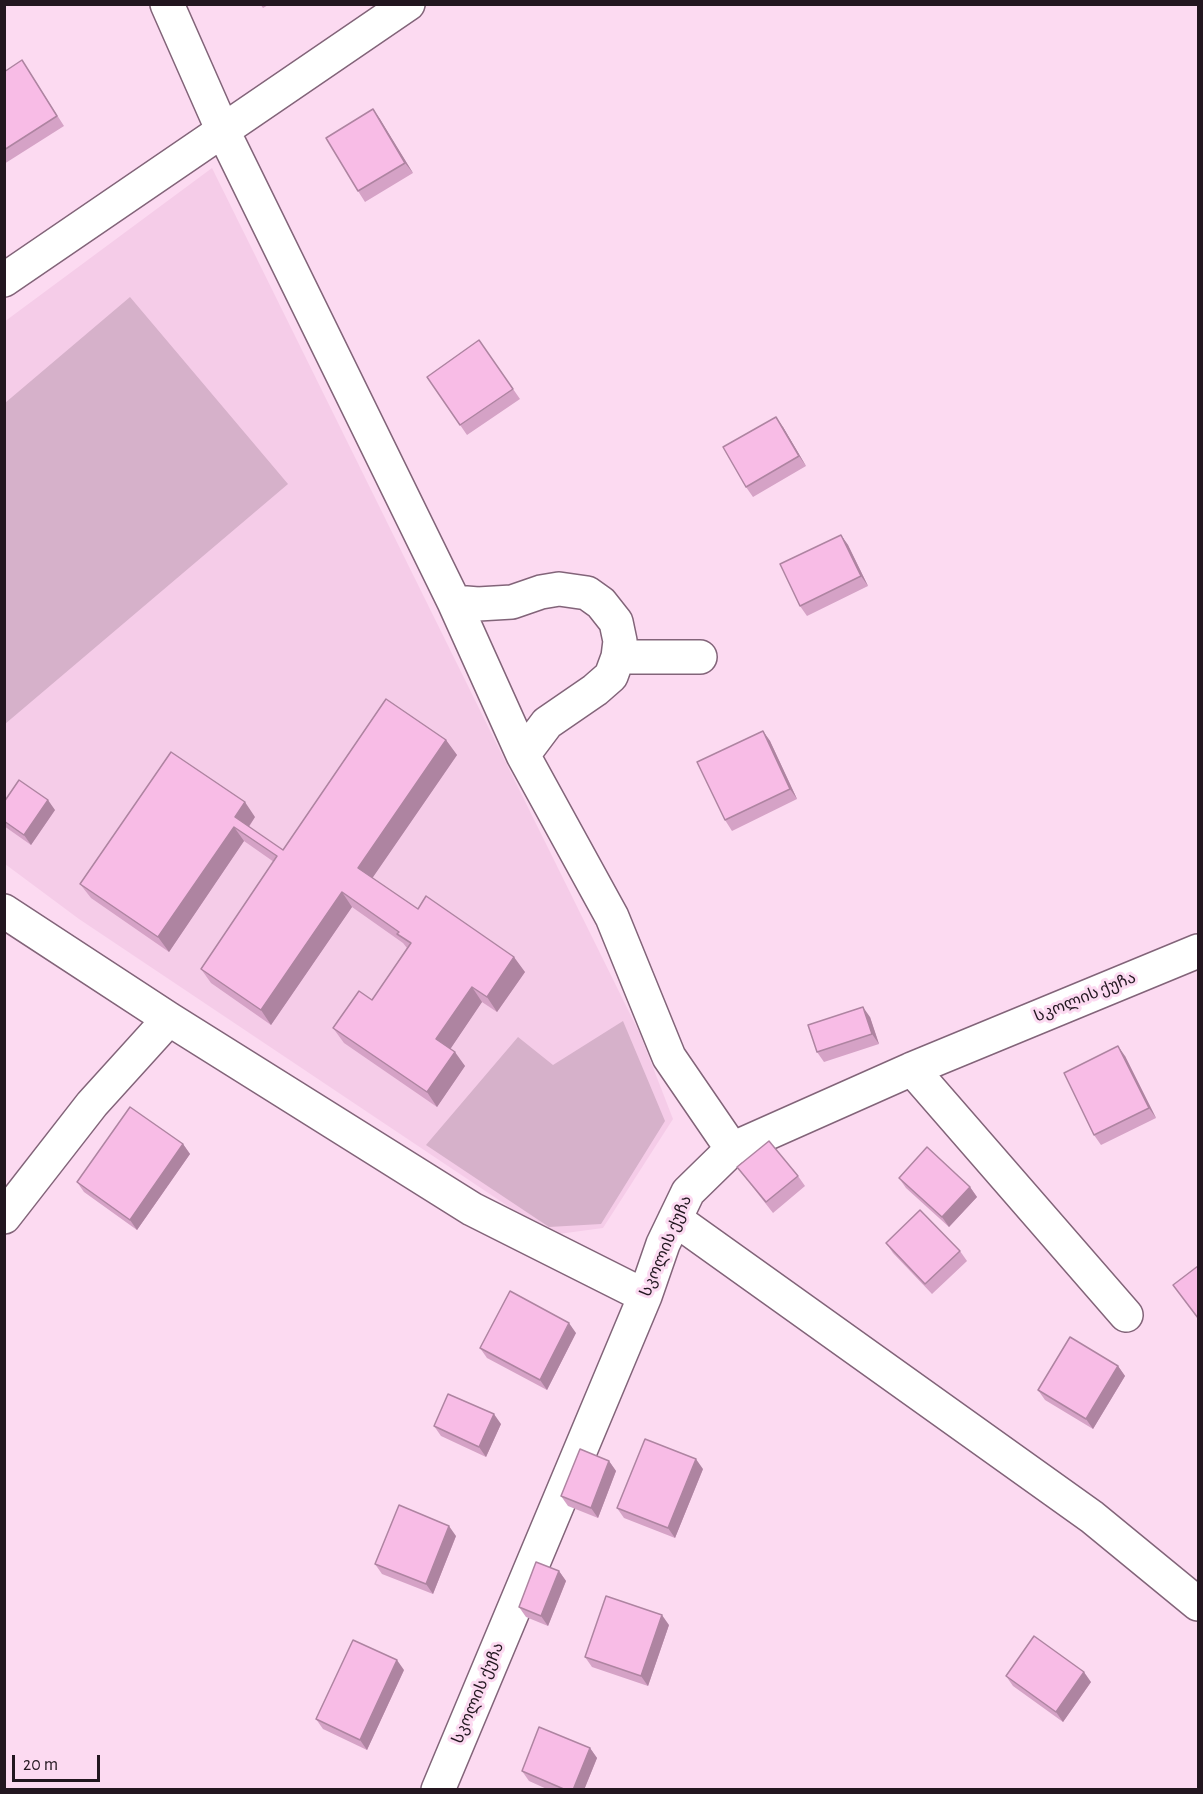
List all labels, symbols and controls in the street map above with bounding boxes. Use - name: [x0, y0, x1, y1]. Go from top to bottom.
- street label: სკოლის ქუჩა: [1031, 968, 1139, 1026]
- street label: სკოლის ქუჩა: [636, 1193, 696, 1299]
- street label: სკოლის ქუჩა: [448, 1640, 508, 1746]
- scale bar: [15, 1743, 104, 1781]
- text: 20 m: [23, 1756, 58, 1774]

